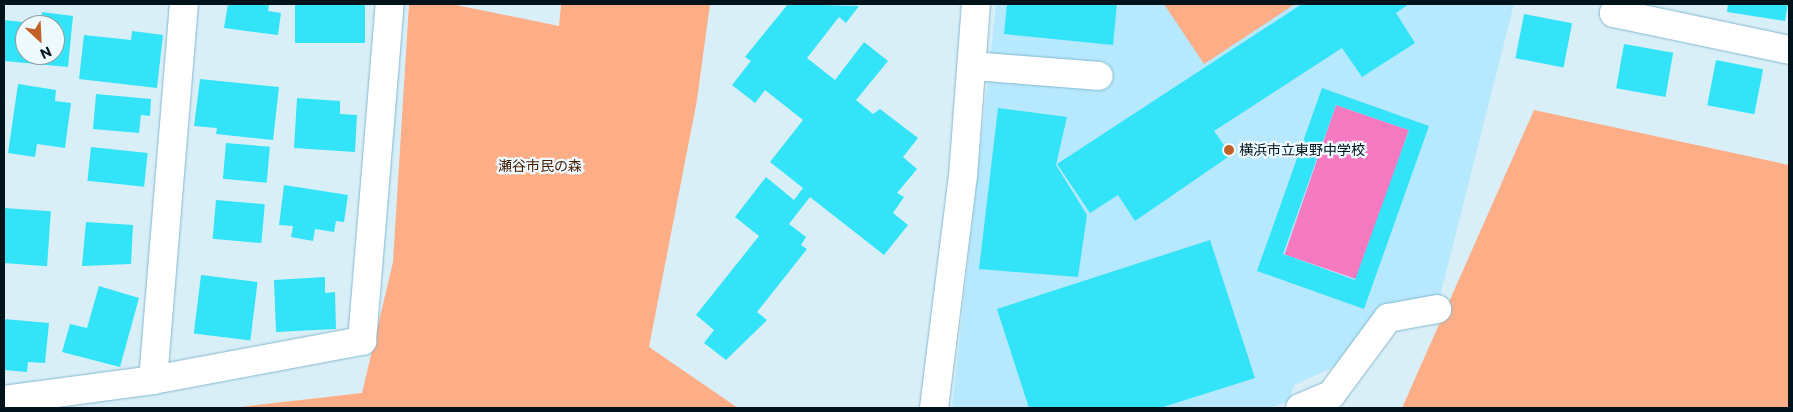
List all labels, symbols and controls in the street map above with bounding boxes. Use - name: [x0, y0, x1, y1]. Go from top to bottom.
- north arrow: [15, 15, 65, 65]
- text: N: [38, 43, 54, 63]
- place label: 横浜市立東野中学校: [1239, 142, 1365, 158]
- marker: 横浜市立東野中学校: [1223, 144, 1235, 156]
- park label: 瀬谷市民の森: [498, 158, 582, 174]

